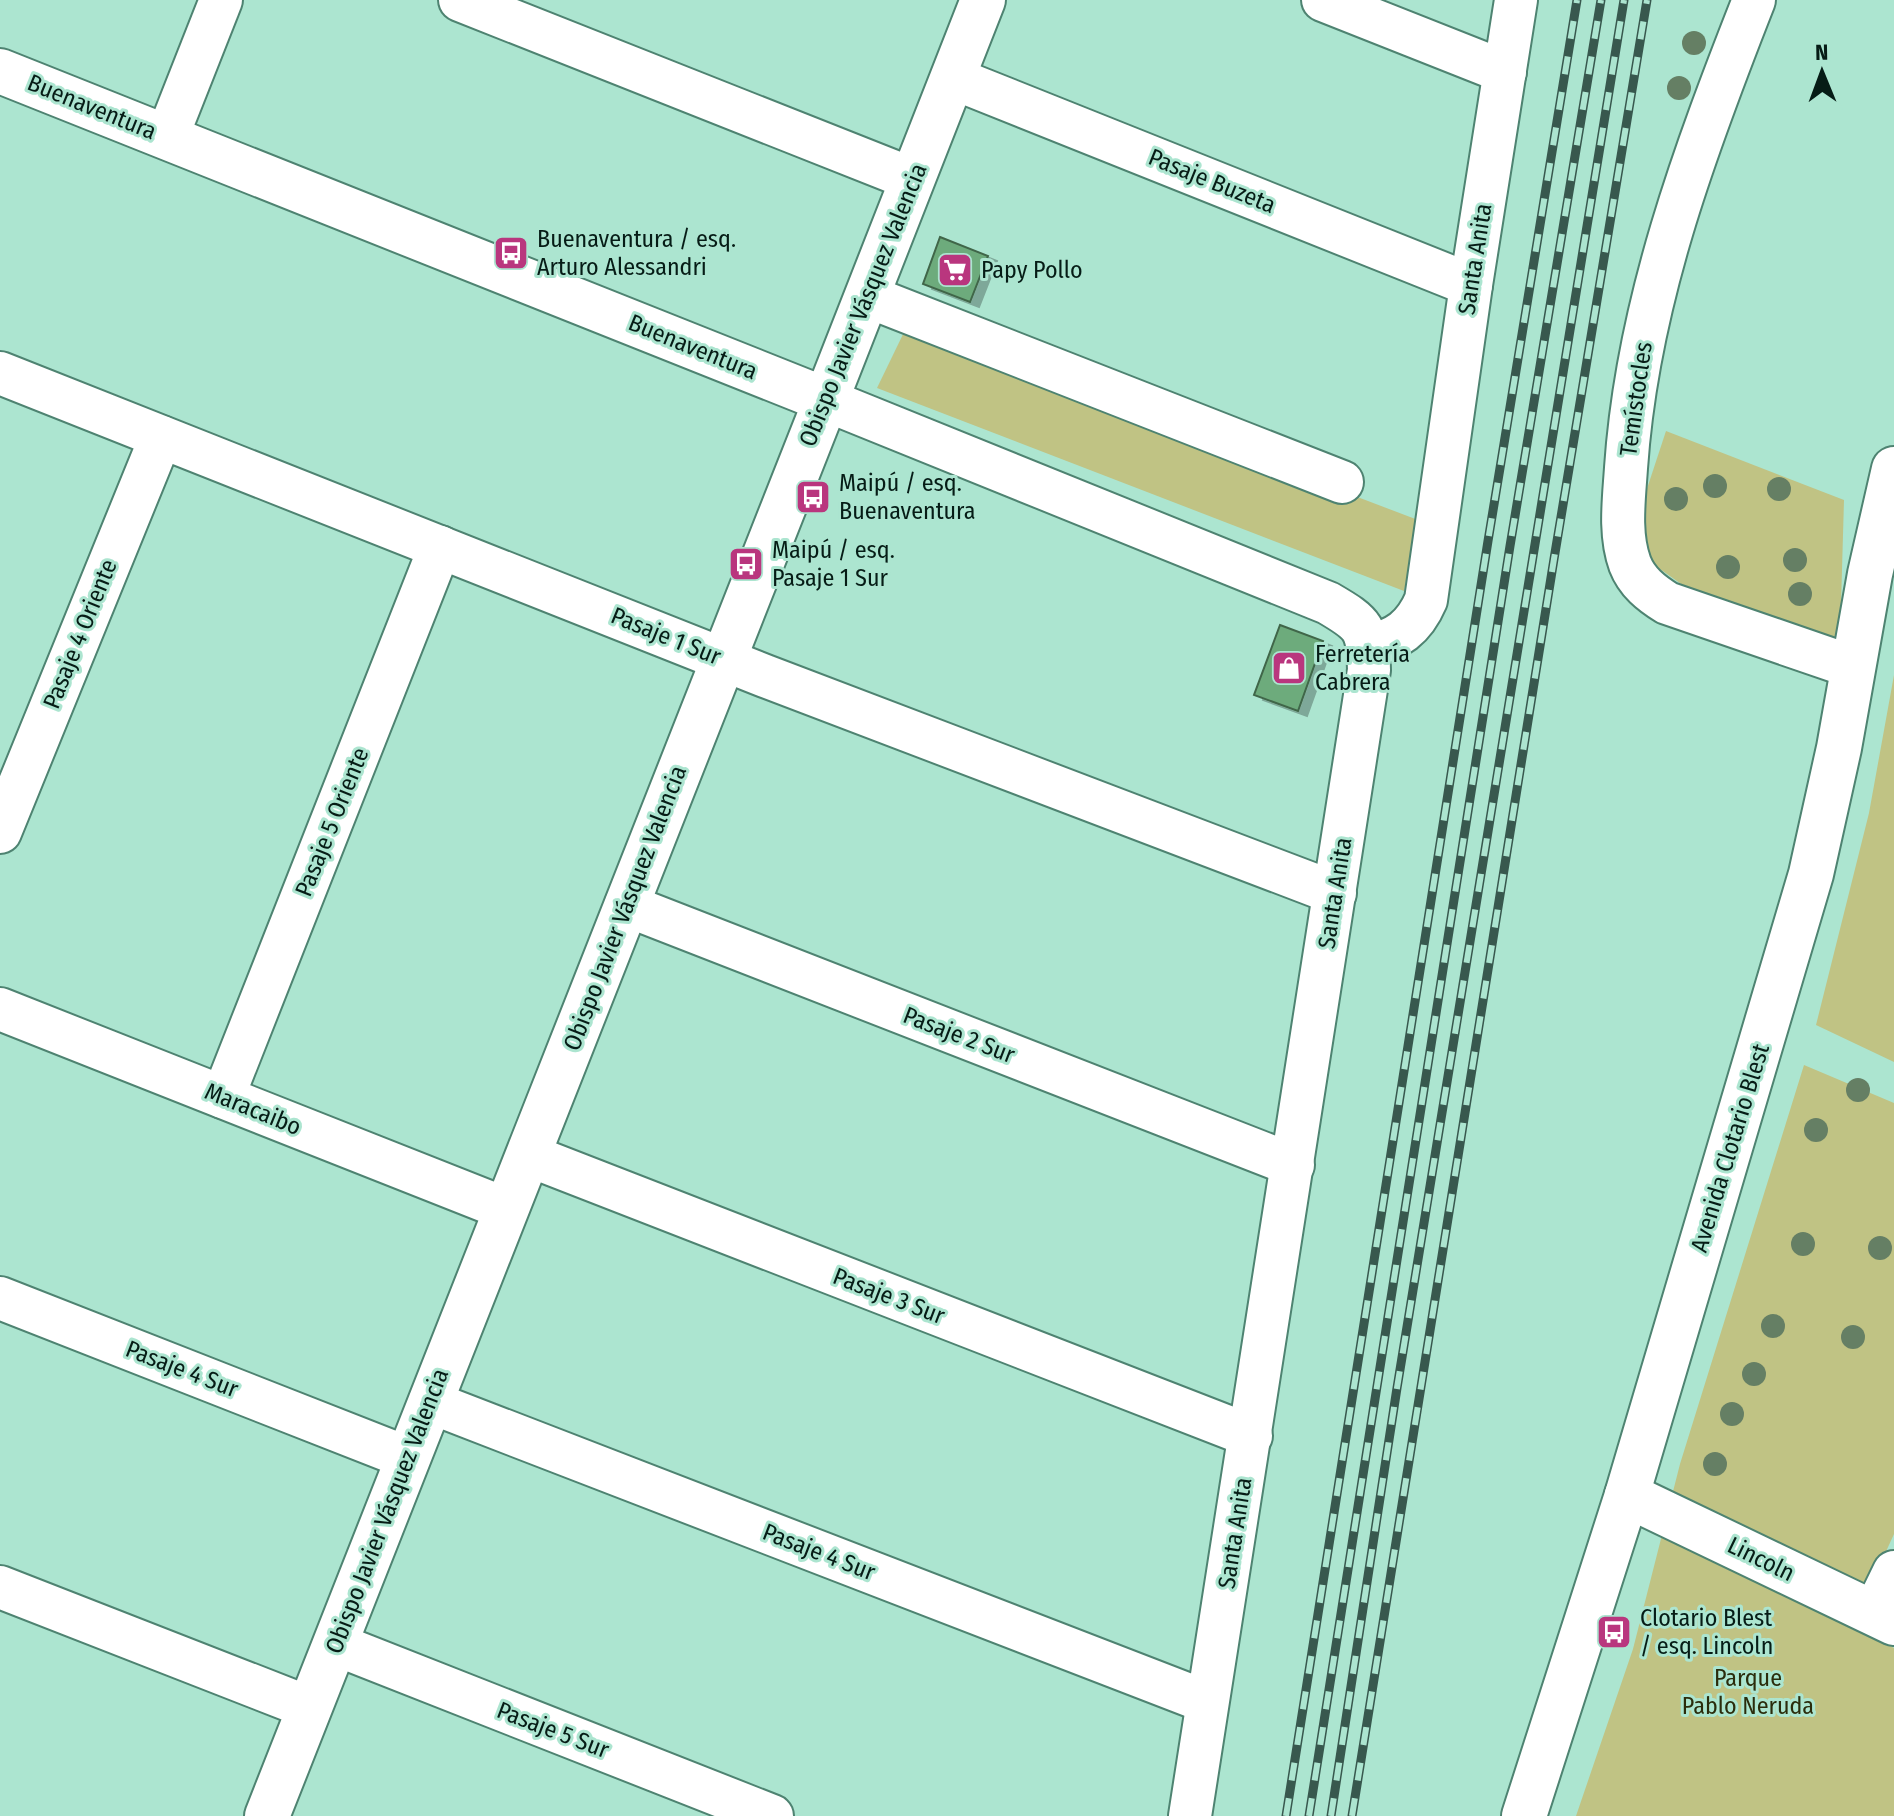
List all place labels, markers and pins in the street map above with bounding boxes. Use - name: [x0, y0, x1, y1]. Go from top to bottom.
- place label: Buenaventura / esq. Arturo Alessandri: [537, 225, 736, 281]
- bus stop icon: Buenaventura / esq. Arturo Alessandri: [492, 234, 530, 272]
- supermarket icon: Papy Pollo: [936, 251, 974, 289]
- place label: Papy Pollo: [981, 256, 1083, 284]
- place label: Maipú / esq. Buenaventura: [839, 469, 975, 525]
- bus stop icon: Maipú / esq. Buenaventura: [794, 478, 832, 516]
- place label: Maipú / esq. Pasaje 1 Sur: [772, 536, 895, 592]
- bus stop icon: Maipú / esq. Pasaje 1 Sur: [727, 545, 765, 583]
- place label: Ferretería Cabrera: [1315, 640, 1410, 696]
- shop icon: Ferretería Cabrera: [1270, 649, 1308, 687]
- place label: Clotario Blest / esq. Lincoln: [1640, 1604, 1773, 1660]
- bus stop icon: Clotario Blest / esq. Lincoln: [1595, 1613, 1633, 1651]

